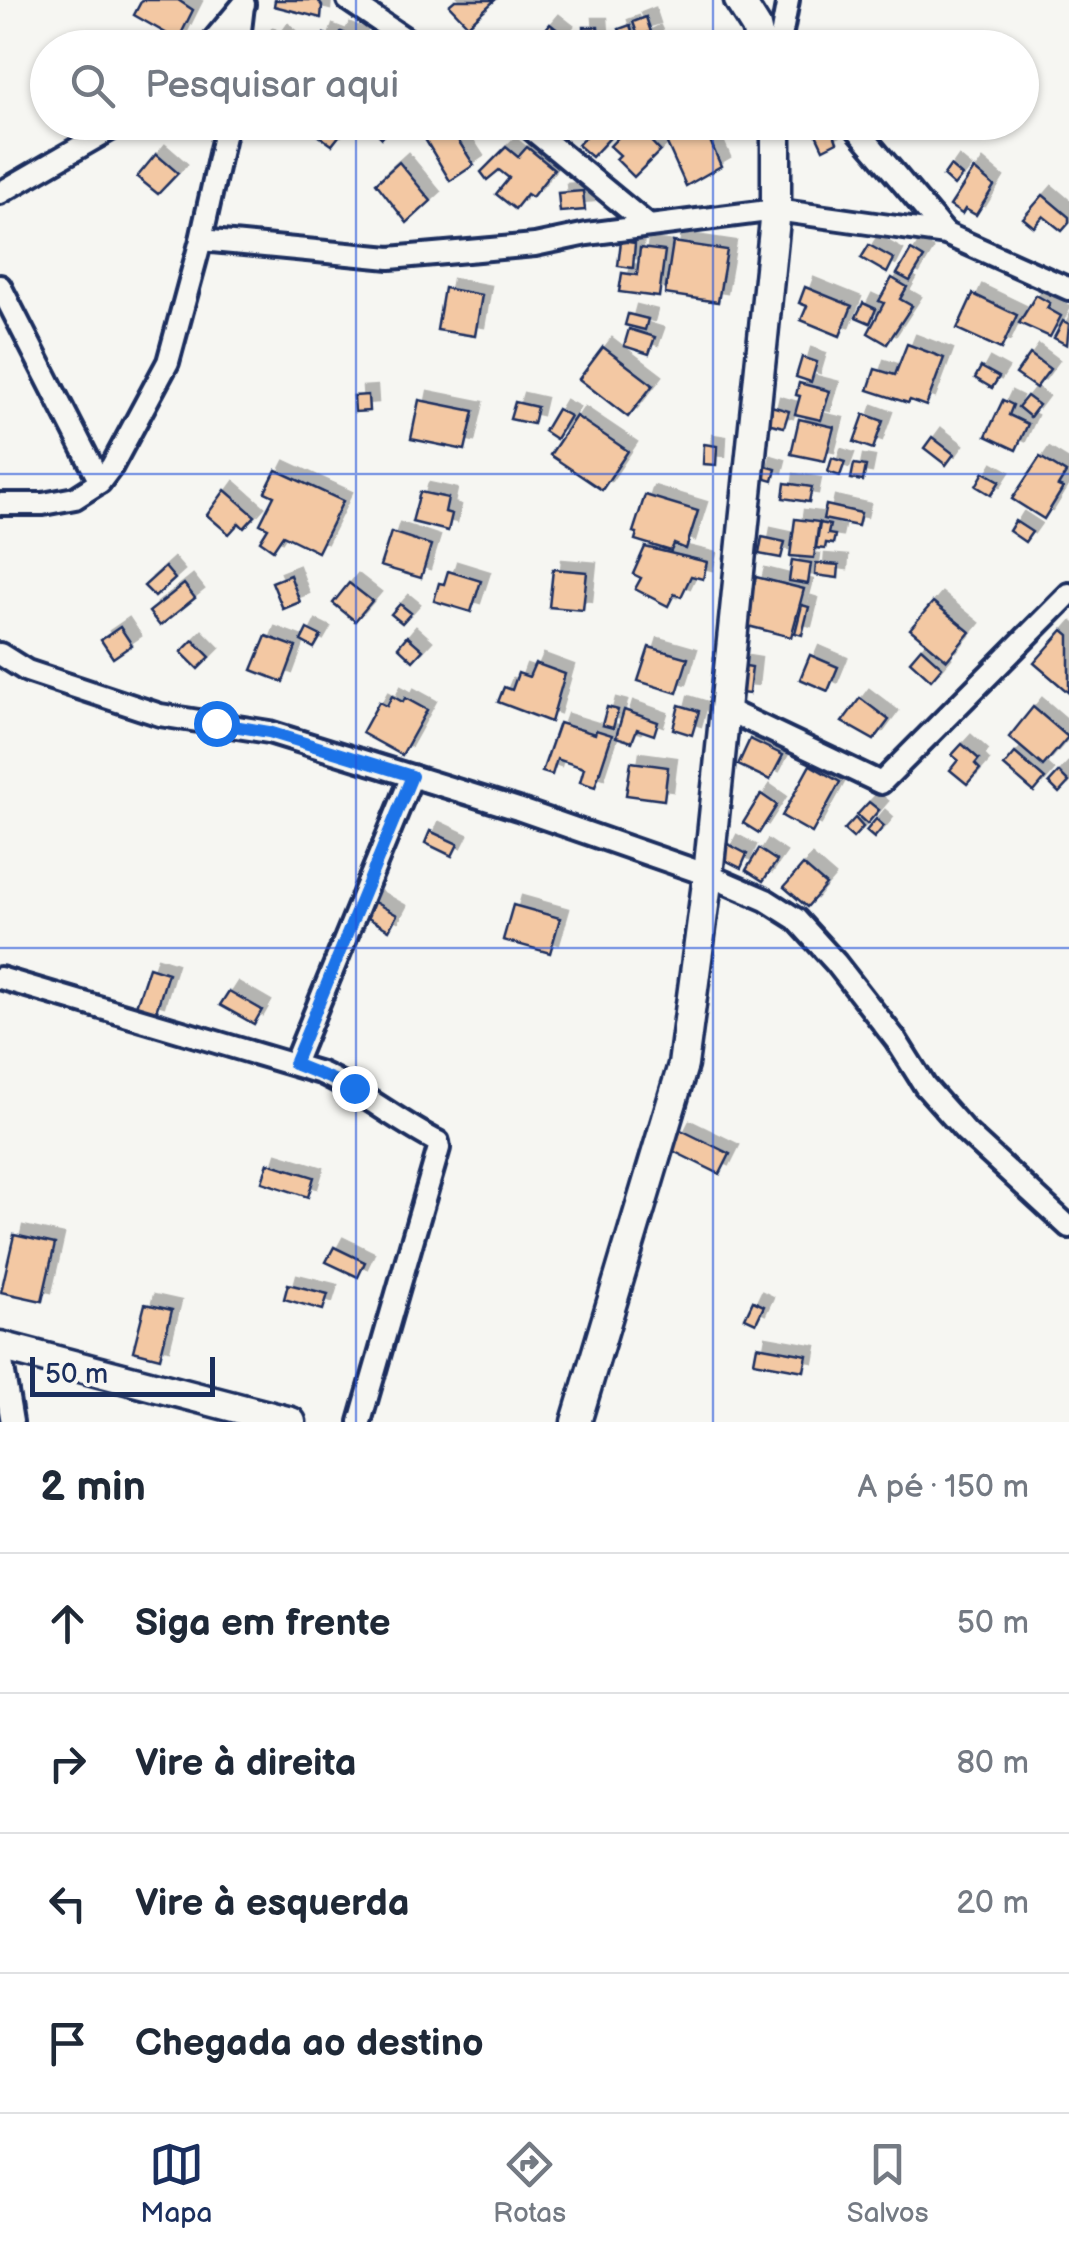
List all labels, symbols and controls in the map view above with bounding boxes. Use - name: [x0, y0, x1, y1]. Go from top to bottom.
- search box: [30, 30, 1039, 140]
- icon: search: [65, 58, 120, 113]
- text: Pesquisar aqui: [145, 63, 399, 108]
- route start: [194, 701, 240, 747]
- route end: [332, 1066, 378, 1112]
- scale bar: [30, 1352, 215, 1396]
- text: 50 m: [45, 1358, 108, 1391]
- text: 2 min: [40, 1462, 146, 1513]
- text: A pé · 150 m: [857, 1468, 1029, 1507]
- icon: ahead: [40, 1596, 95, 1651]
- text: Siga em frente: [135, 1601, 391, 1646]
- text: 50 m: [957, 1604, 1029, 1643]
- icon: right: [40, 1736, 95, 1791]
- text: Vire à direita: [135, 1741, 357, 1786]
- text: 80 m: [956, 1744, 1029, 1783]
- icon: left: [40, 1876, 95, 1931]
- text: Vire à esquerda: [135, 1881, 410, 1926]
- text: 20 m: [956, 1884, 1029, 1923]
- icon: arrive: [40, 2016, 95, 2071]
- text: Chegada ao destino: [135, 2021, 484, 2066]
- tab: Mapa: [140, 2137, 212, 2230]
- tab: Rotas: [493, 2137, 566, 2230]
- tab: Salvos: [847, 2137, 929, 2230]

